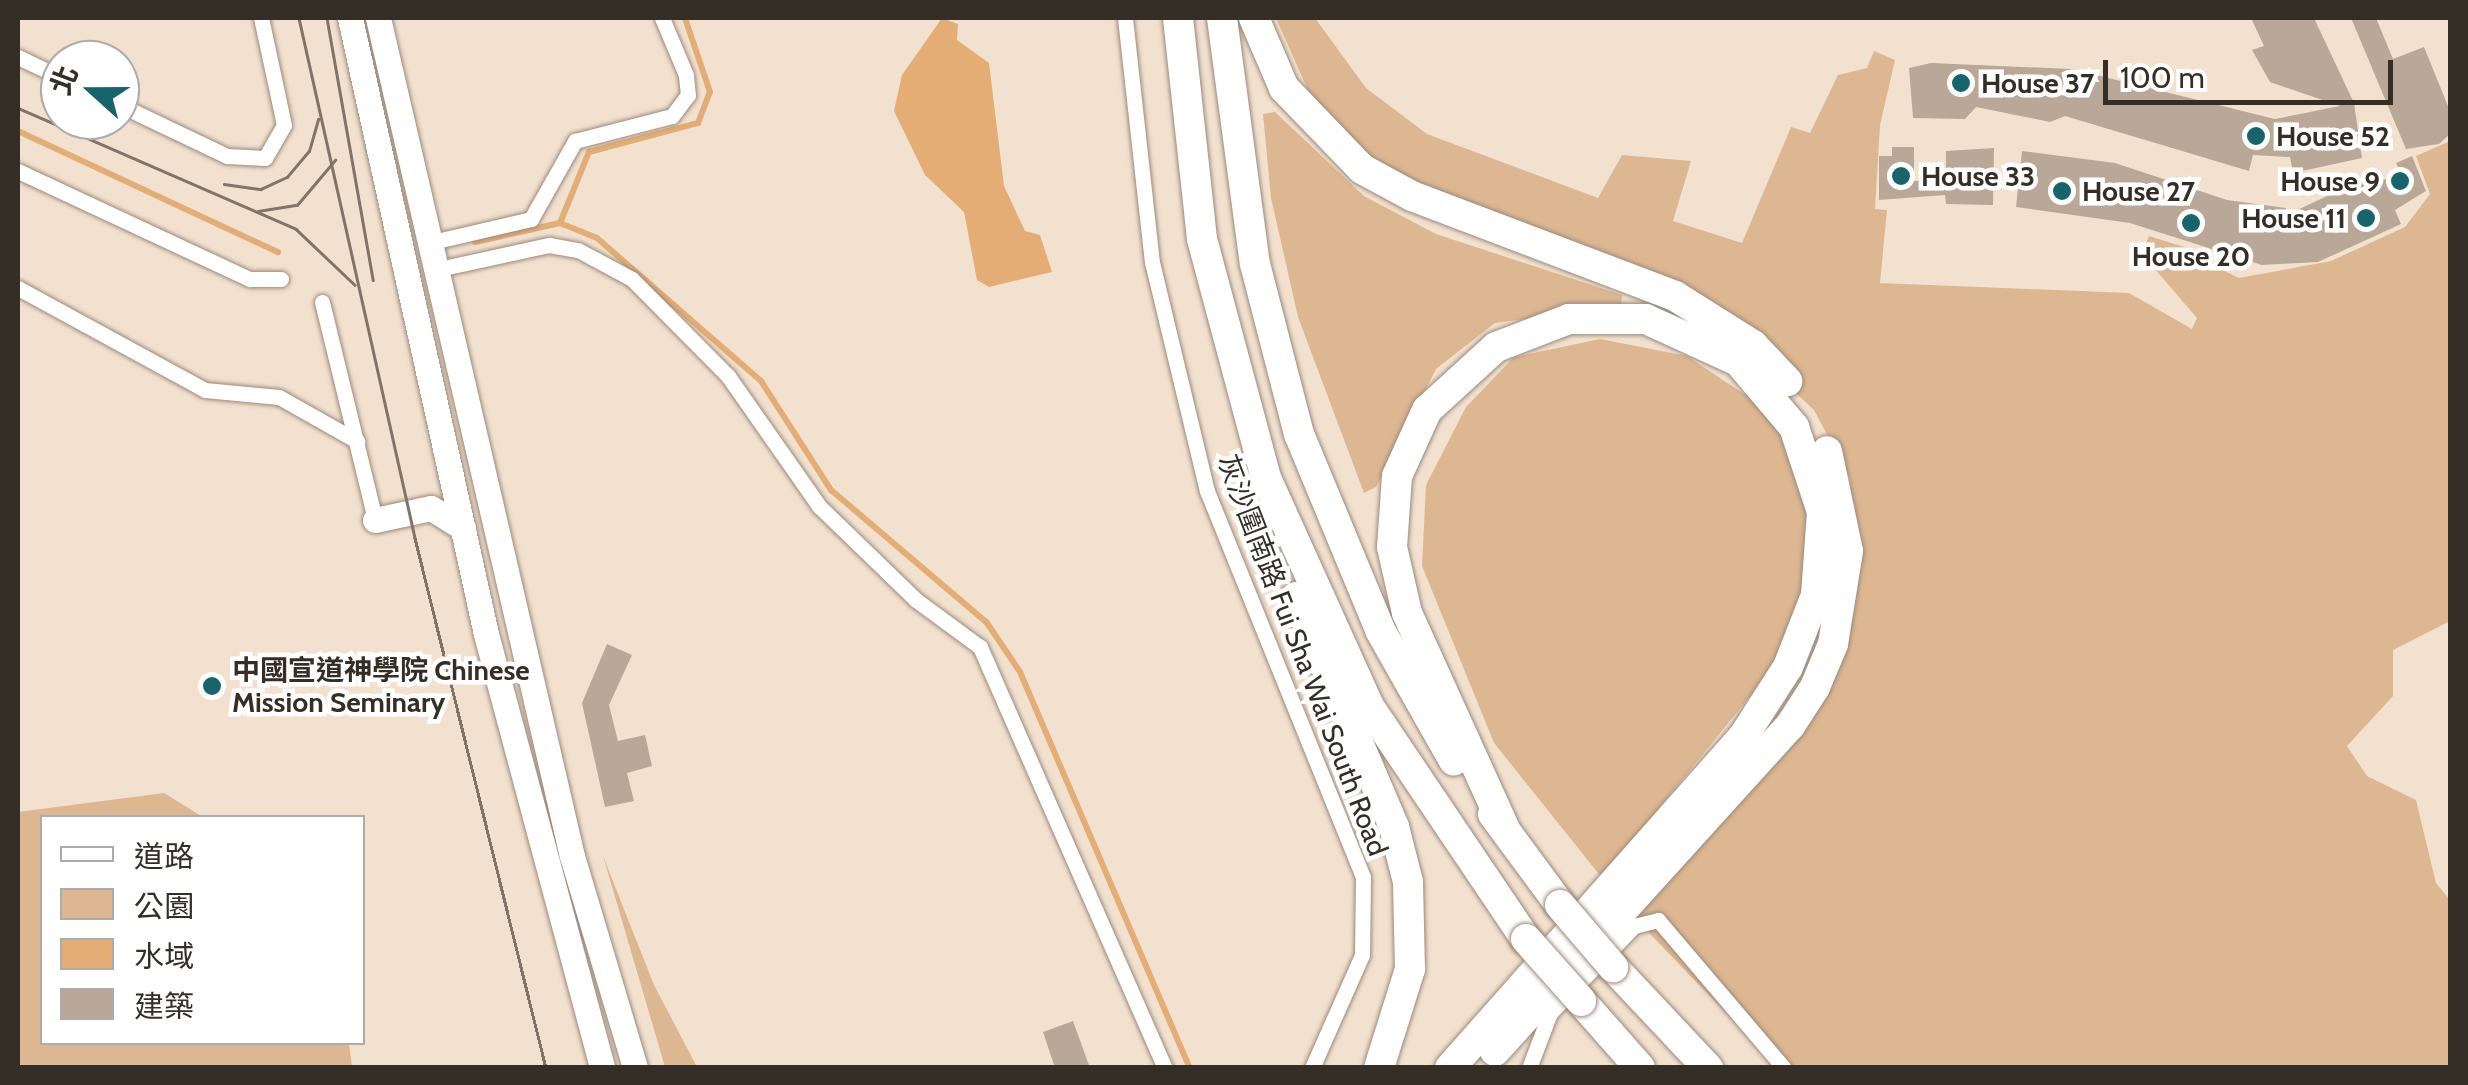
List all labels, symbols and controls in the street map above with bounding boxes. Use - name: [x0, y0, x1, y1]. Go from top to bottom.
- north arrow: [40, 40, 140, 140]
- scale bar: [2108, 40, 2398, 102]
- text: 100 m: [2120, 59, 2205, 96]
- text: 北: [43, 61, 85, 99]
- place label: House 37: [1981, 66, 2094, 100]
- marker: House 37: [1950, 72, 1972, 94]
- place label: House 52: [2276, 119, 2390, 153]
- marker: House 52: [2245, 125, 2267, 147]
- place label: House 33: [1921, 159, 2035, 193]
- place label: House 9: [2280, 164, 2380, 198]
- marker: House 33: [1890, 165, 1912, 187]
- marker: House 9: [2389, 170, 2411, 192]
- place label: House 27: [2082, 174, 2195, 208]
- marker: House 27: [2051, 180, 2073, 202]
- place label: House 11: [2241, 201, 2346, 235]
- marker: House 11: [2355, 207, 2377, 229]
- marker: House 20: [2180, 212, 2202, 234]
- place label: House 20: [2132, 239, 2250, 273]
- street label: 灰沙圍南路 Fui Sha Wai South Road: [1211, 450, 1395, 860]
- place label: 中國宣道神學院 Chinese Mission Seminary: [232, 653, 530, 719]
- marker: 中國宣道神學院 Chinese Mission Seminary: [201, 675, 223, 697]
- legend: [40, 815, 365, 1045]
- text: 道路: [134, 838, 194, 875]
- text: 公園: [134, 888, 194, 925]
- text: 水域: [134, 938, 194, 975]
- text: 建築: [134, 988, 194, 1025]

